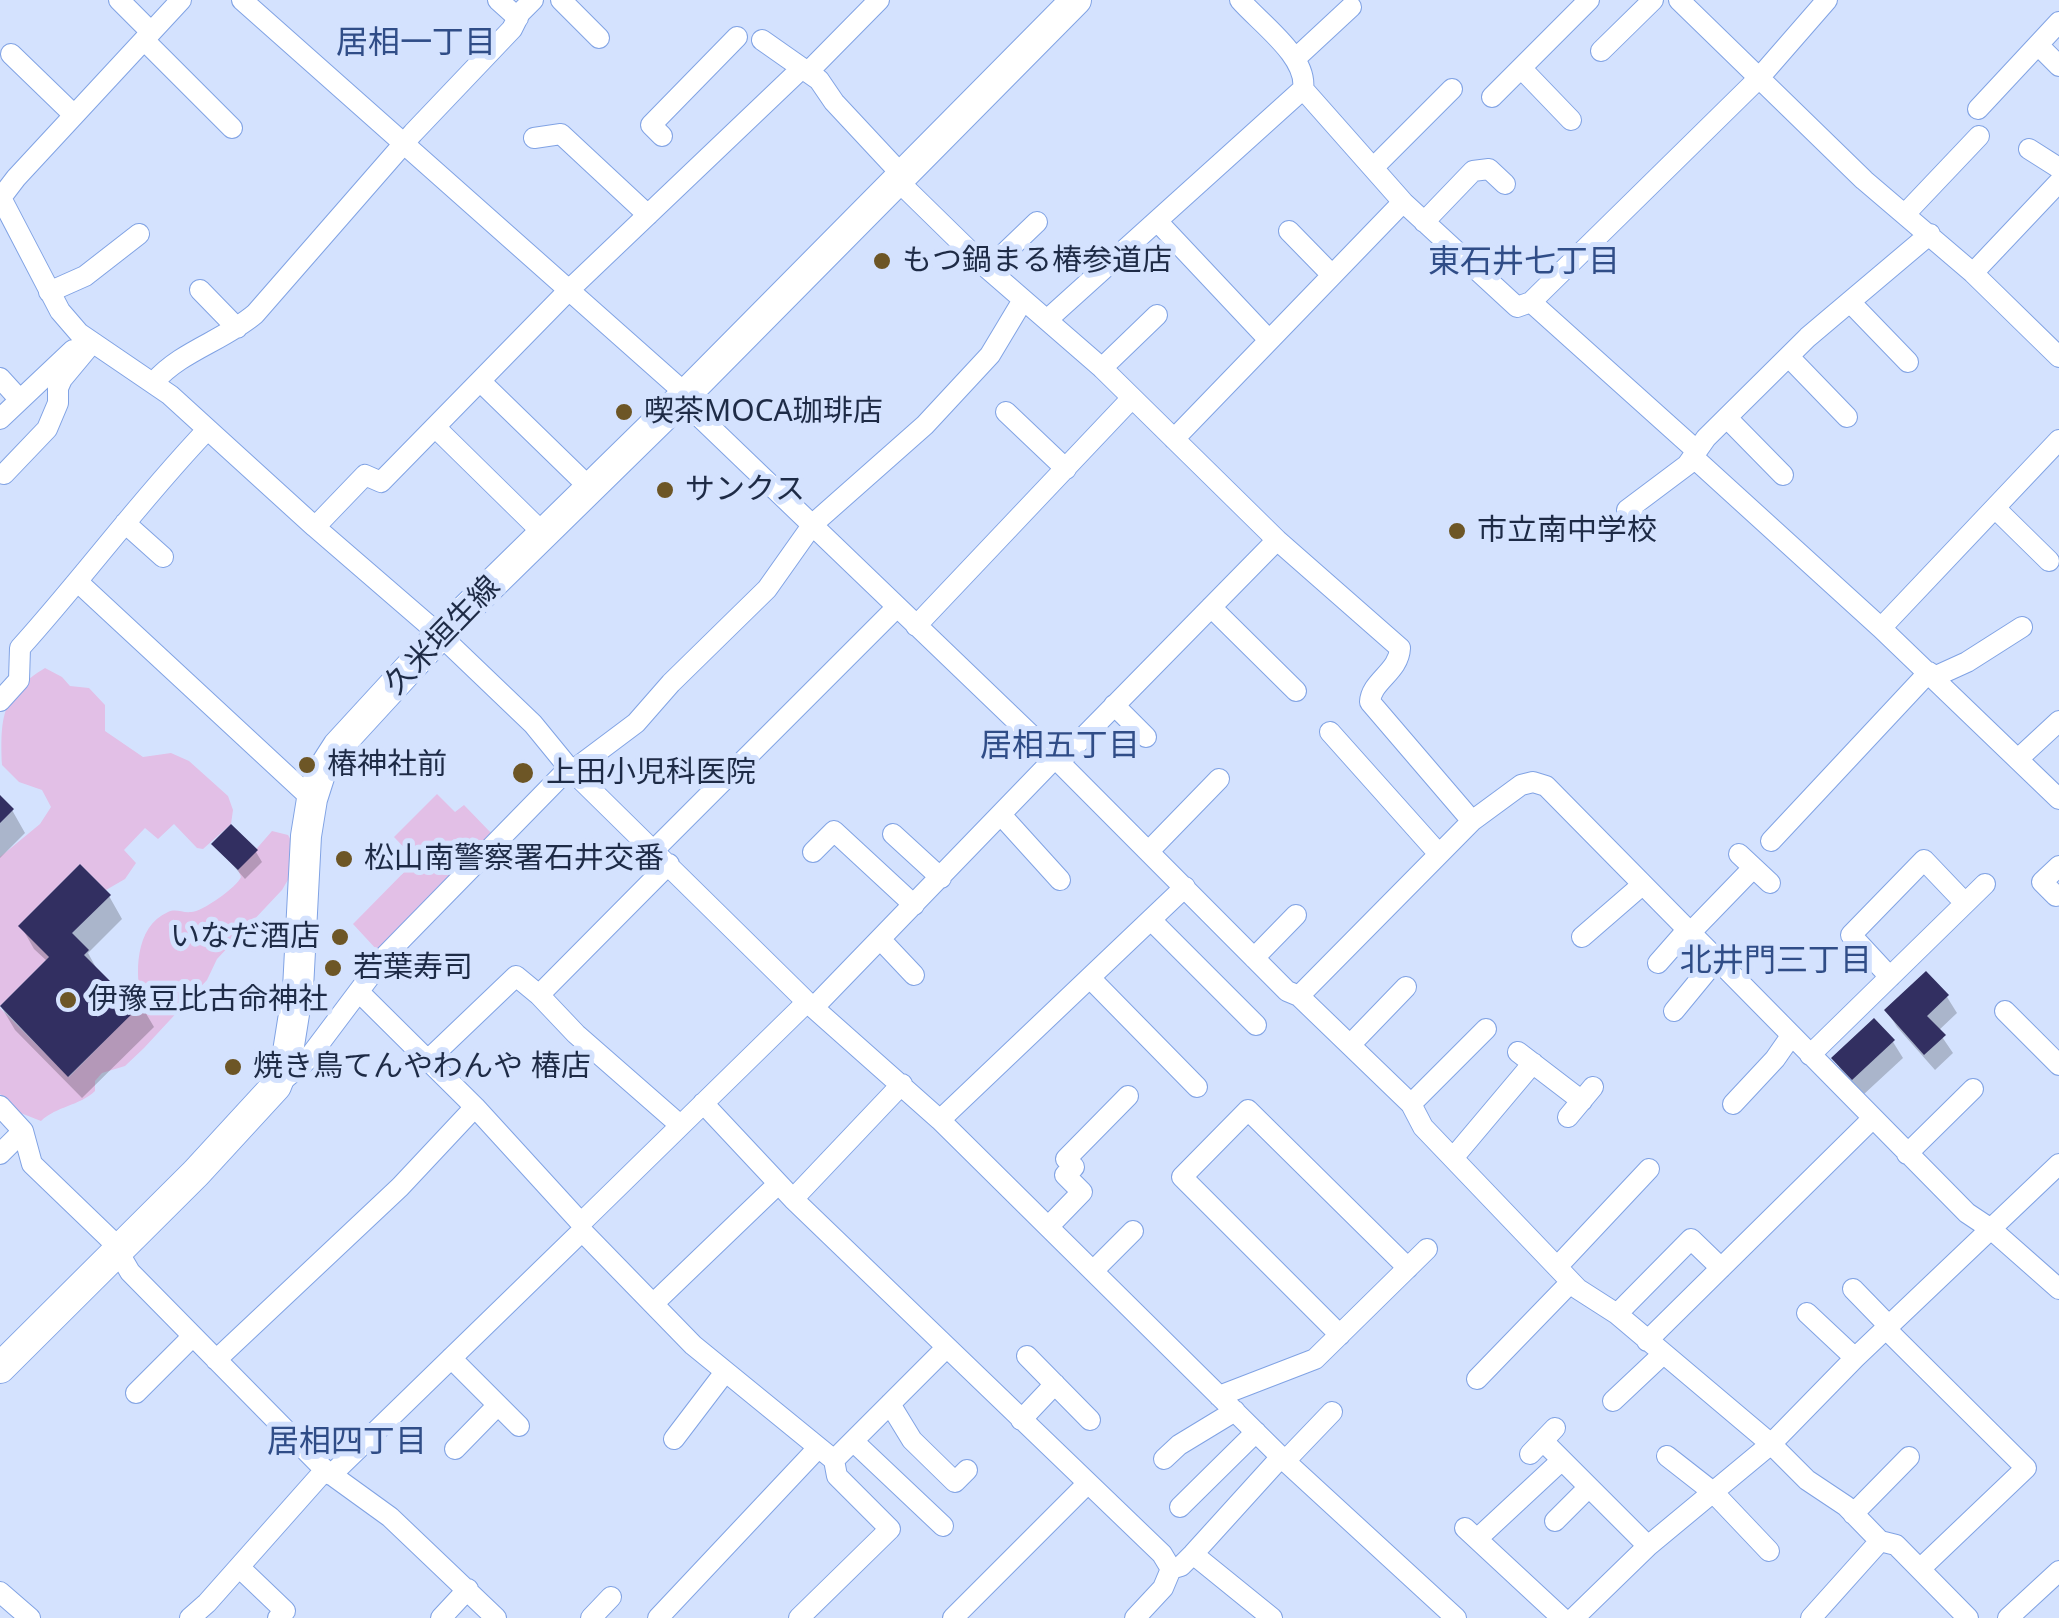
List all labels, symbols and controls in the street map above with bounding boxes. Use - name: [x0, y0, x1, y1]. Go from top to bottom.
- district label: 居相一丁目: [336, 25, 496, 63]
- place label: もつ鍋まる椿参道店: [902, 243, 1172, 279]
- district label: 東石井七丁目: [1428, 244, 1620, 282]
- marker: もつ鍋まる椿参道店: [871, 250, 893, 272]
- place label: 喫茶MOCA珈琲店: [644, 394, 883, 430]
- marker: 喫茶MOCA珈琲店: [613, 401, 635, 423]
- place label: サンクス: [685, 472, 805, 508]
- marker: サンクス: [654, 479, 676, 501]
- place label: 市立南中学校: [1477, 513, 1657, 549]
- marker: 市立南中学校: [1446, 520, 1468, 542]
- street label: 久米垣生線: [378, 570, 508, 702]
- district label: 居相五丁目: [980, 728, 1140, 766]
- place label: 椿神社前: [327, 747, 447, 783]
- marker: 椿神社前: [296, 754, 318, 776]
- place label: 上田小児科医院: [546, 755, 756, 791]
- marker: 上田小児科医院: [510, 760, 536, 786]
- place label: 松山南警察署石井交番: [364, 841, 664, 877]
- marker: 松山南警察署石井交番: [333, 848, 355, 870]
- place label: いなだ酒店: [170, 919, 320, 955]
- marker: いなだ酒店: [329, 926, 351, 948]
- district label: 北井門三丁目: [1680, 943, 1872, 981]
- place label: 若葉寿司: [353, 950, 473, 986]
- marker: 若葉寿司: [322, 957, 344, 979]
- place label: 伊豫豆比古命神社: [88, 982, 328, 1018]
- marker: 伊豫豆比古命神社: [57, 989, 79, 1011]
- place label: 焼き鳥てんやわんや 椿店: [253, 1049, 591, 1085]
- marker: 焼き鳥てんやわんや 椿店: [222, 1056, 244, 1078]
- district label: 居相四丁目: [267, 1424, 427, 1462]

